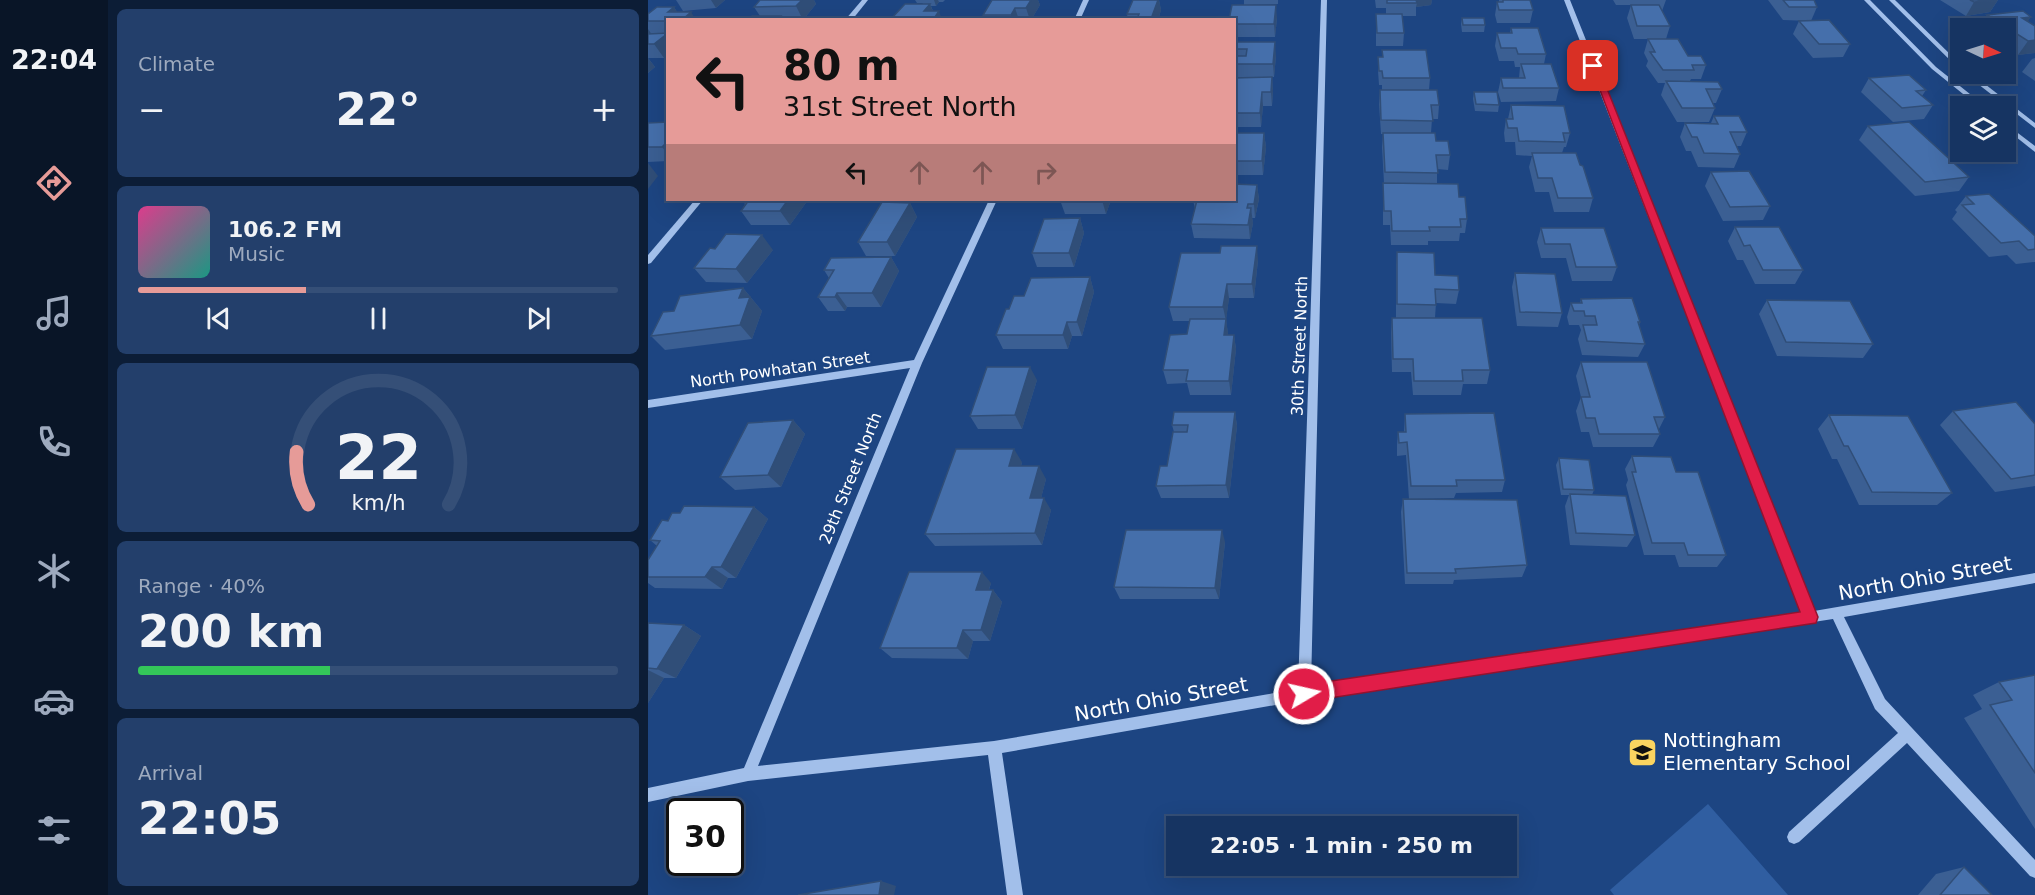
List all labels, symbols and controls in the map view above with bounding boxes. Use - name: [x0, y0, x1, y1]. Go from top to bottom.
- north arrow: [1950, 18, 2016, 84]
- map controls: [1950, 18, 2016, 162]
- pin: [1567, 40, 1618, 91]
- text: 80 m: [783, 41, 900, 90]
- icon: left: [684, 42, 762, 120]
- text: 22:04: [11, 44, 97, 75]
- icon: arrive: [1576, 49, 1609, 82]
- text: Climate: [138, 52, 215, 76]
- text: 22°: [335, 83, 421, 136]
- text: −: [138, 90, 166, 129]
- text: +: [590, 90, 618, 129]
- text: 31st Street North: [783, 91, 1017, 122]
- button: layers: [1950, 96, 2016, 162]
- icon: left: [840, 156, 873, 189]
- icon: ahead: [903, 156, 936, 189]
- icon: ahead: [966, 156, 999, 189]
- icon: right: [1029, 156, 1062, 189]
- icon: directions: [33, 162, 75, 204]
- text: 106.2 FM: [228, 217, 342, 242]
- text: Music: [228, 242, 285, 266]
- street label: 30th Street North: [1288, 276, 1311, 416]
- icon: music: [33, 292, 75, 334]
- icon: previous: [202, 302, 235, 335]
- icon: pause: [362, 302, 395, 335]
- icon: next: [522, 302, 555, 335]
- street label: North Powhatan Street: [689, 347, 871, 392]
- street label: 29th Street North: [815, 410, 886, 547]
- icon: phone: [33, 421, 75, 463]
- text: 22: [335, 421, 421, 494]
- text: km/h: [351, 490, 405, 515]
- icon: climate: [33, 550, 75, 592]
- street label: North Ohio Street: [1836, 551, 2014, 605]
- text: Range · 40%: [138, 574, 265, 598]
- text: 200 km: [138, 605, 324, 658]
- position arrow: [1272, 662, 1336, 726]
- street label: North Ohio Street: [1072, 672, 1250, 726]
- icon: car: [33, 680, 75, 722]
- place label: Nottingham Elementary School: [1663, 728, 1851, 775]
- school or university icon: Nottingham Elementary School: [1626, 736, 1658, 768]
- text: Arrival: [138, 761, 203, 785]
- text: 22:05: [138, 792, 281, 845]
- speed limit sign: 30: [666, 798, 744, 876]
- icon: filters: [33, 809, 75, 851]
- text: 22:05 · 1 min · 250 m: [1210, 833, 1473, 858]

